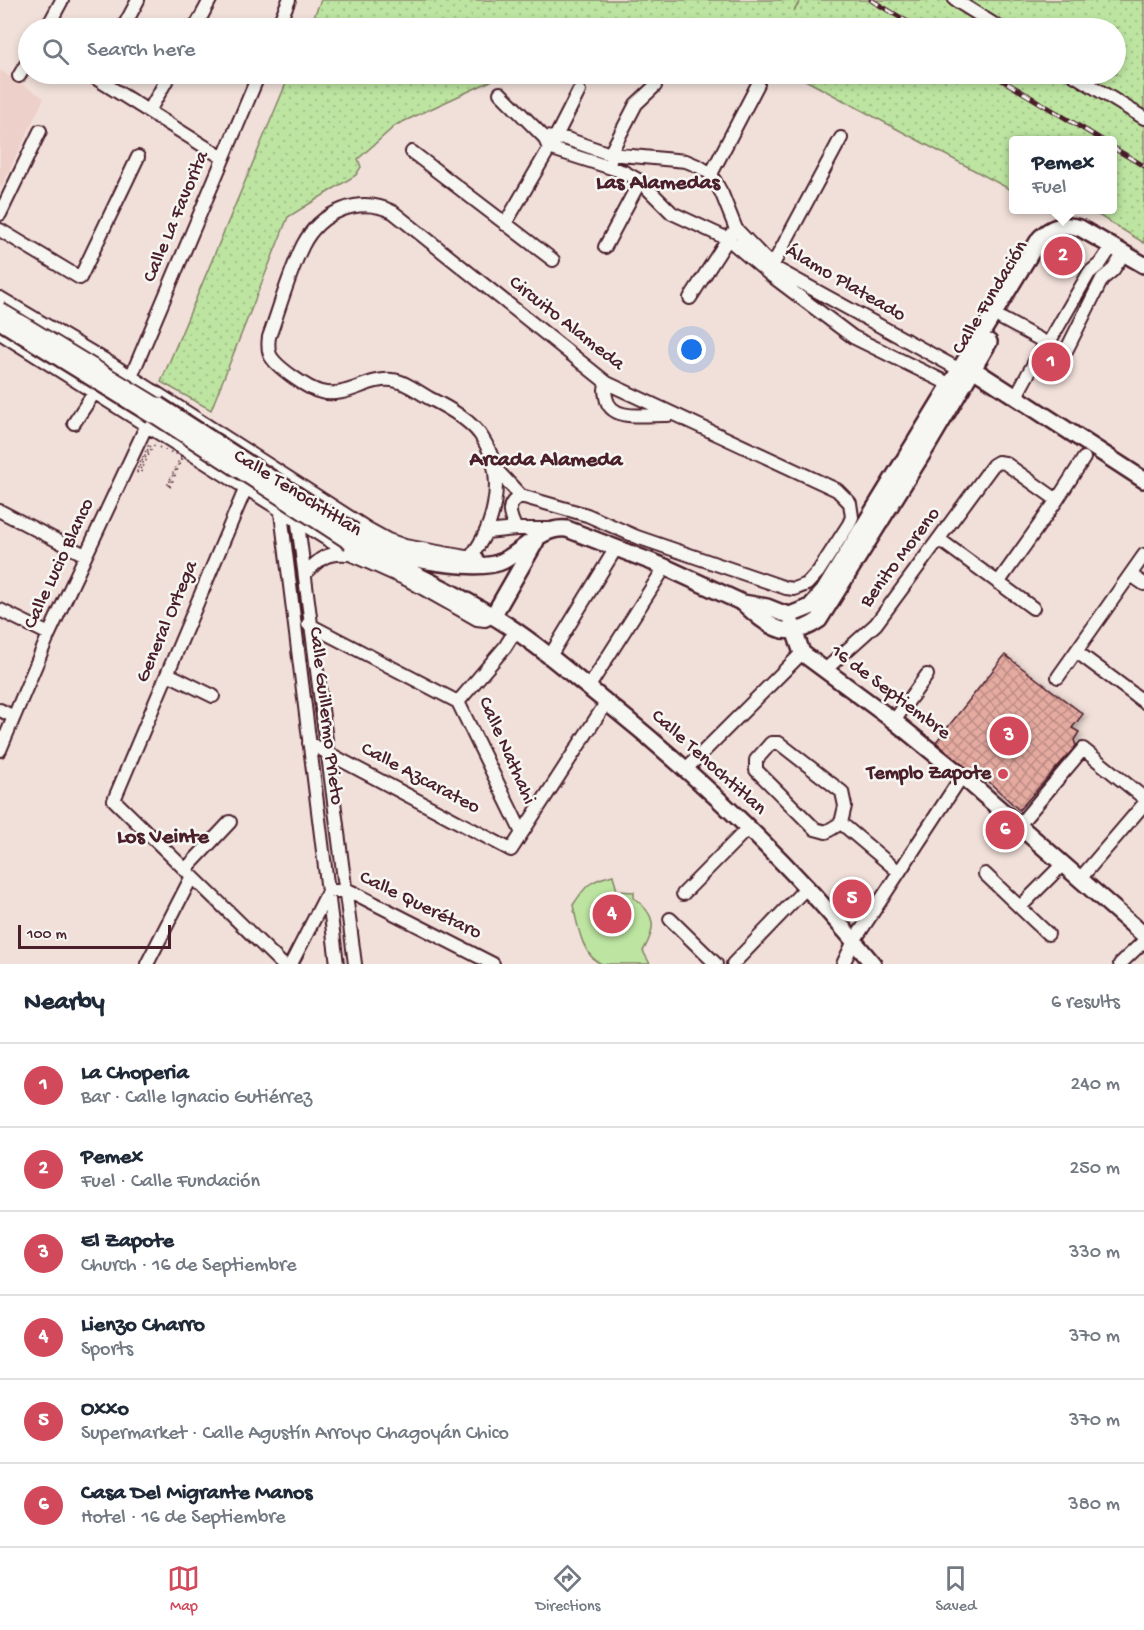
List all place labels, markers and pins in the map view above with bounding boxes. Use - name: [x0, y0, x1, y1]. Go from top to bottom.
- pin: 2: [1044, 234, 1082, 278]
- pin: 1: [1032, 340, 1070, 385]
- pin: 3: [990, 714, 1028, 758]
- place label: Templo Zapote: [865, 763, 992, 786]
- marker: Templo Zapote: [996, 767, 1010, 781]
- pin: 6: [986, 808, 1024, 852]
- pin: 5: [832, 876, 872, 922]
- pin: 4: [592, 892, 632, 936]

